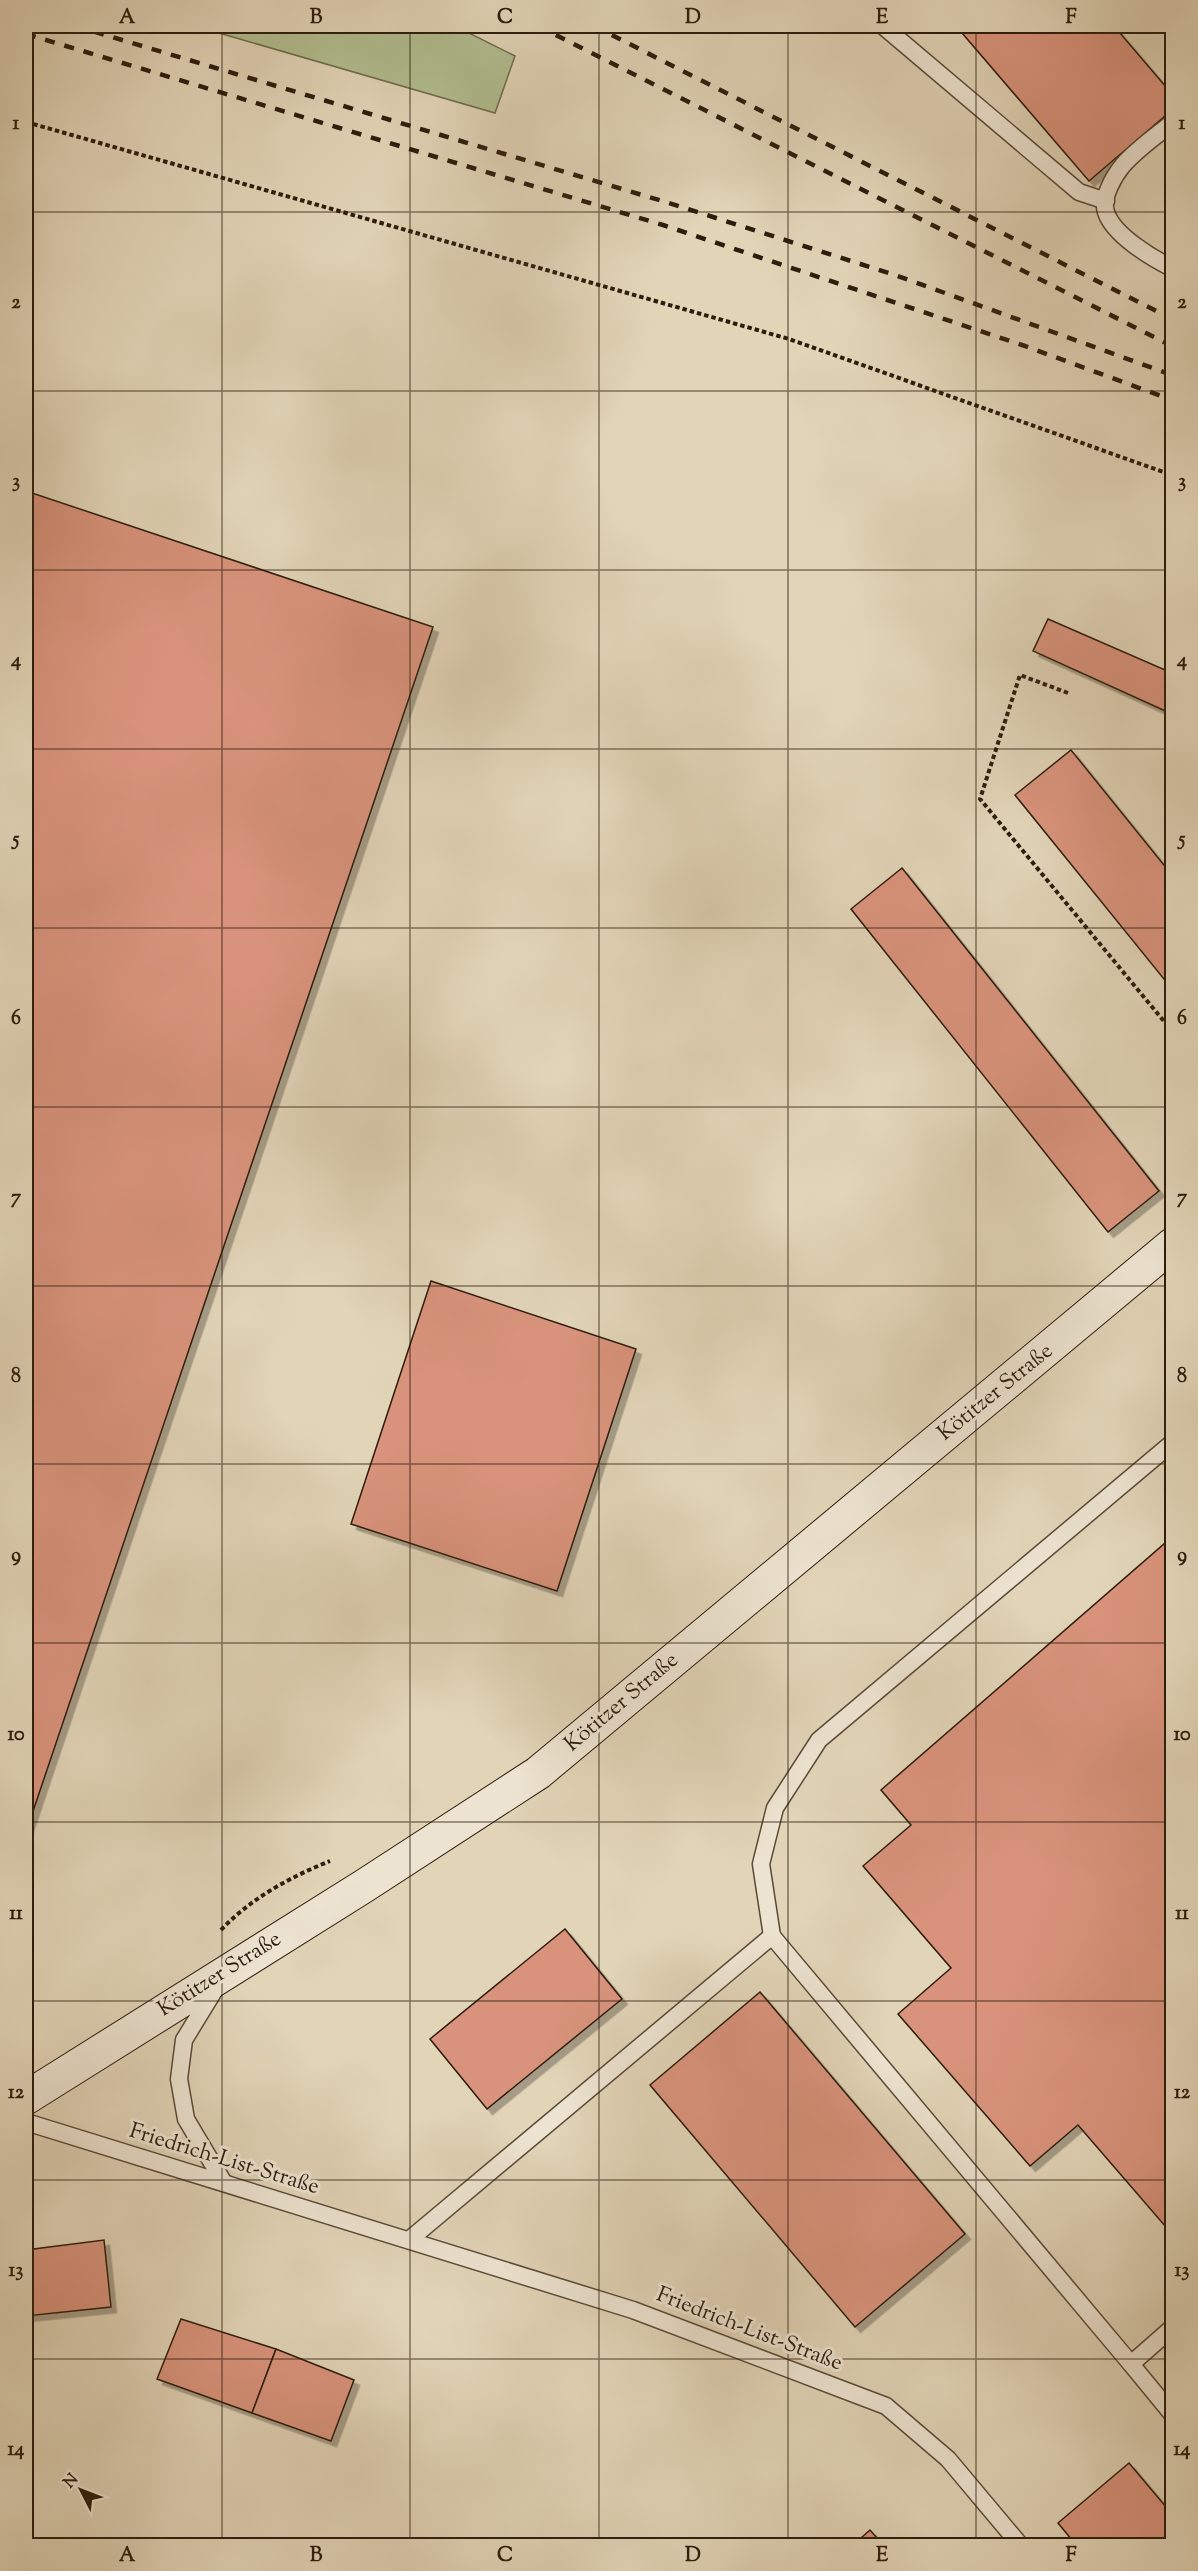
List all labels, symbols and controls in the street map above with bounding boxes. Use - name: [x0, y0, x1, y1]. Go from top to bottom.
- text: A: [119, 4, 136, 33]
- text: B: [310, 4, 323, 33]
- text: C: [497, 4, 513, 33]
- text: D: [685, 4, 701, 33]
- text: E: [876, 4, 889, 33]
- text: F: [1065, 4, 1077, 33]
- text: 1: [13, 110, 20, 139]
- text: 1: [1179, 110, 1186, 139]
- text: 2: [11, 289, 21, 318]
- text: 2: [1177, 289, 1187, 318]
- text: 3: [12, 468, 20, 497]
- text: 3: [1178, 468, 1186, 497]
- text: 4: [10, 647, 21, 676]
- text: 4: [1176, 647, 1187, 676]
- text: 5: [11, 826, 20, 855]
- text: 5: [1177, 826, 1186, 855]
- text: 6: [11, 1005, 21, 1034]
- text: 6: [1177, 1005, 1187, 1034]
- text: 7: [11, 1184, 22, 1213]
- text: 7: [1177, 1184, 1188, 1213]
- street label: Kötitzer Straße: [931, 1336, 1061, 1450]
- text: 8: [11, 1363, 21, 1392]
- text: 8: [1177, 1363, 1187, 1392]
- text: 9: [11, 1542, 21, 1571]
- text: 9: [1177, 1542, 1187, 1571]
- street label: Kötitzer Straße: [558, 1646, 686, 1760]
- text: 10: [7, 1721, 25, 1750]
- text: 10: [1173, 1721, 1191, 1750]
- text: 11: [9, 1900, 23, 1929]
- text: 11: [1175, 1900, 1189, 1929]
- street label: Kötitzer Straße: [152, 1924, 288, 2026]
- text: 12: [8, 2079, 25, 2108]
- text: 12: [1174, 2079, 1191, 2108]
- street label: Friedrich-List-Straße: [125, 2116, 323, 2204]
- text: 13: [9, 2257, 23, 2286]
- text: 13: [1175, 2257, 1189, 2286]
- street label: Friedrich-List-Straße: [651, 2280, 847, 2380]
- text: 14: [8, 2436, 24, 2465]
- text: 14: [1174, 2436, 1190, 2465]
- north arrow: [51, 2460, 111, 2520]
- text: N: [59, 2469, 85, 2494]
- text: A: [119, 2542, 136, 2571]
- text: B: [310, 2542, 323, 2571]
- text: C: [497, 2542, 513, 2571]
- text: D: [685, 2542, 701, 2571]
- text: E: [876, 2542, 889, 2571]
- text: F: [1065, 2542, 1077, 2571]

